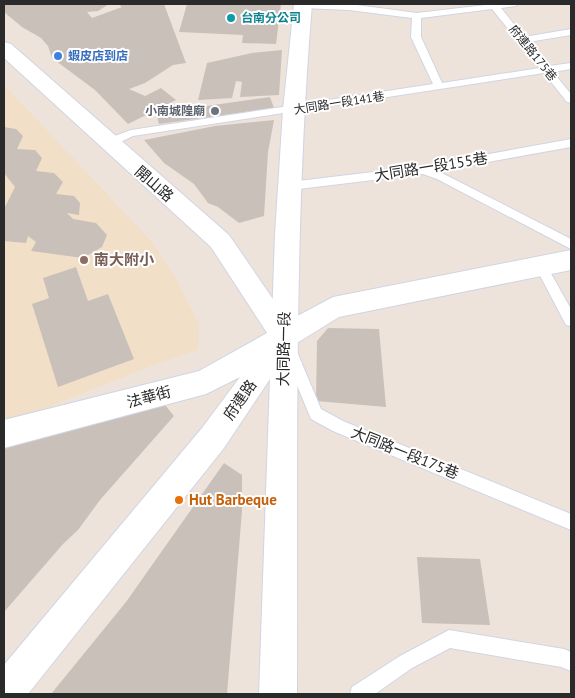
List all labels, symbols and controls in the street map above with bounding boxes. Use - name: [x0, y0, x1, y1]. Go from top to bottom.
- place label: 台南分公司: [241, 10, 301, 25]
- marker: 台南分公司: [225, 12, 237, 24]
- street label: 府連路175巷: [506, 22, 560, 84]
- place label: 蝦皮店到店: [68, 48, 128, 63]
- marker: 蝦皮店到店: [52, 50, 64, 62]
- street label: 大同路一段141巷: [293, 88, 385, 117]
- place label: 小南城隍廟: [145, 103, 205, 118]
- marker: 小南城隍廟: [209, 105, 221, 117]
- street label: 大同路一段155巷: [373, 148, 489, 185]
- street label: 開山路: [131, 162, 178, 206]
- place label: 南大附小: [94, 250, 155, 269]
- marker: 南大附小: [78, 254, 90, 266]
- street label: 大同路一段: [273, 311, 294, 387]
- street label: 府連路: [219, 376, 260, 424]
- street label: 法華街: [125, 382, 173, 412]
- street label: 大同路一段175巷: [349, 422, 462, 483]
- place label: Hut Barbeque: [189, 490, 277, 509]
- marker: Hut Barbeque: [173, 494, 185, 506]

